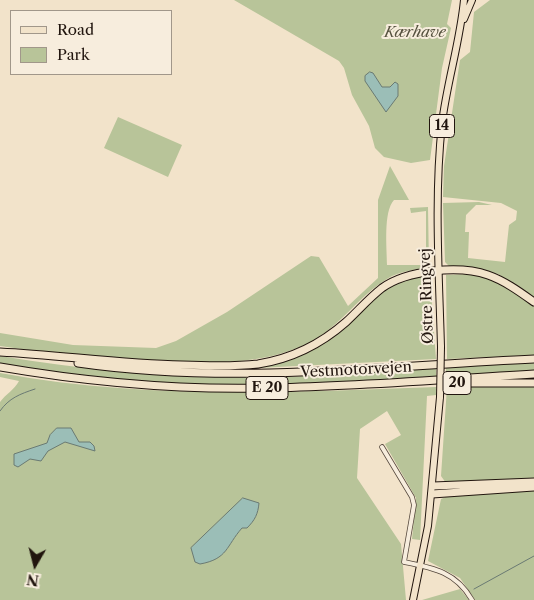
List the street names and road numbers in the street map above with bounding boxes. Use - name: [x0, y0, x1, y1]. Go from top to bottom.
- road number: 14: [430, 114, 454, 138]
- street label: Østre Ringvej: [416, 248, 438, 344]
- street label: Vestmotorvejen: [300, 358, 412, 382]
- road number: 20: [443, 372, 471, 394]
- road number: E 20: [246, 376, 288, 399]

